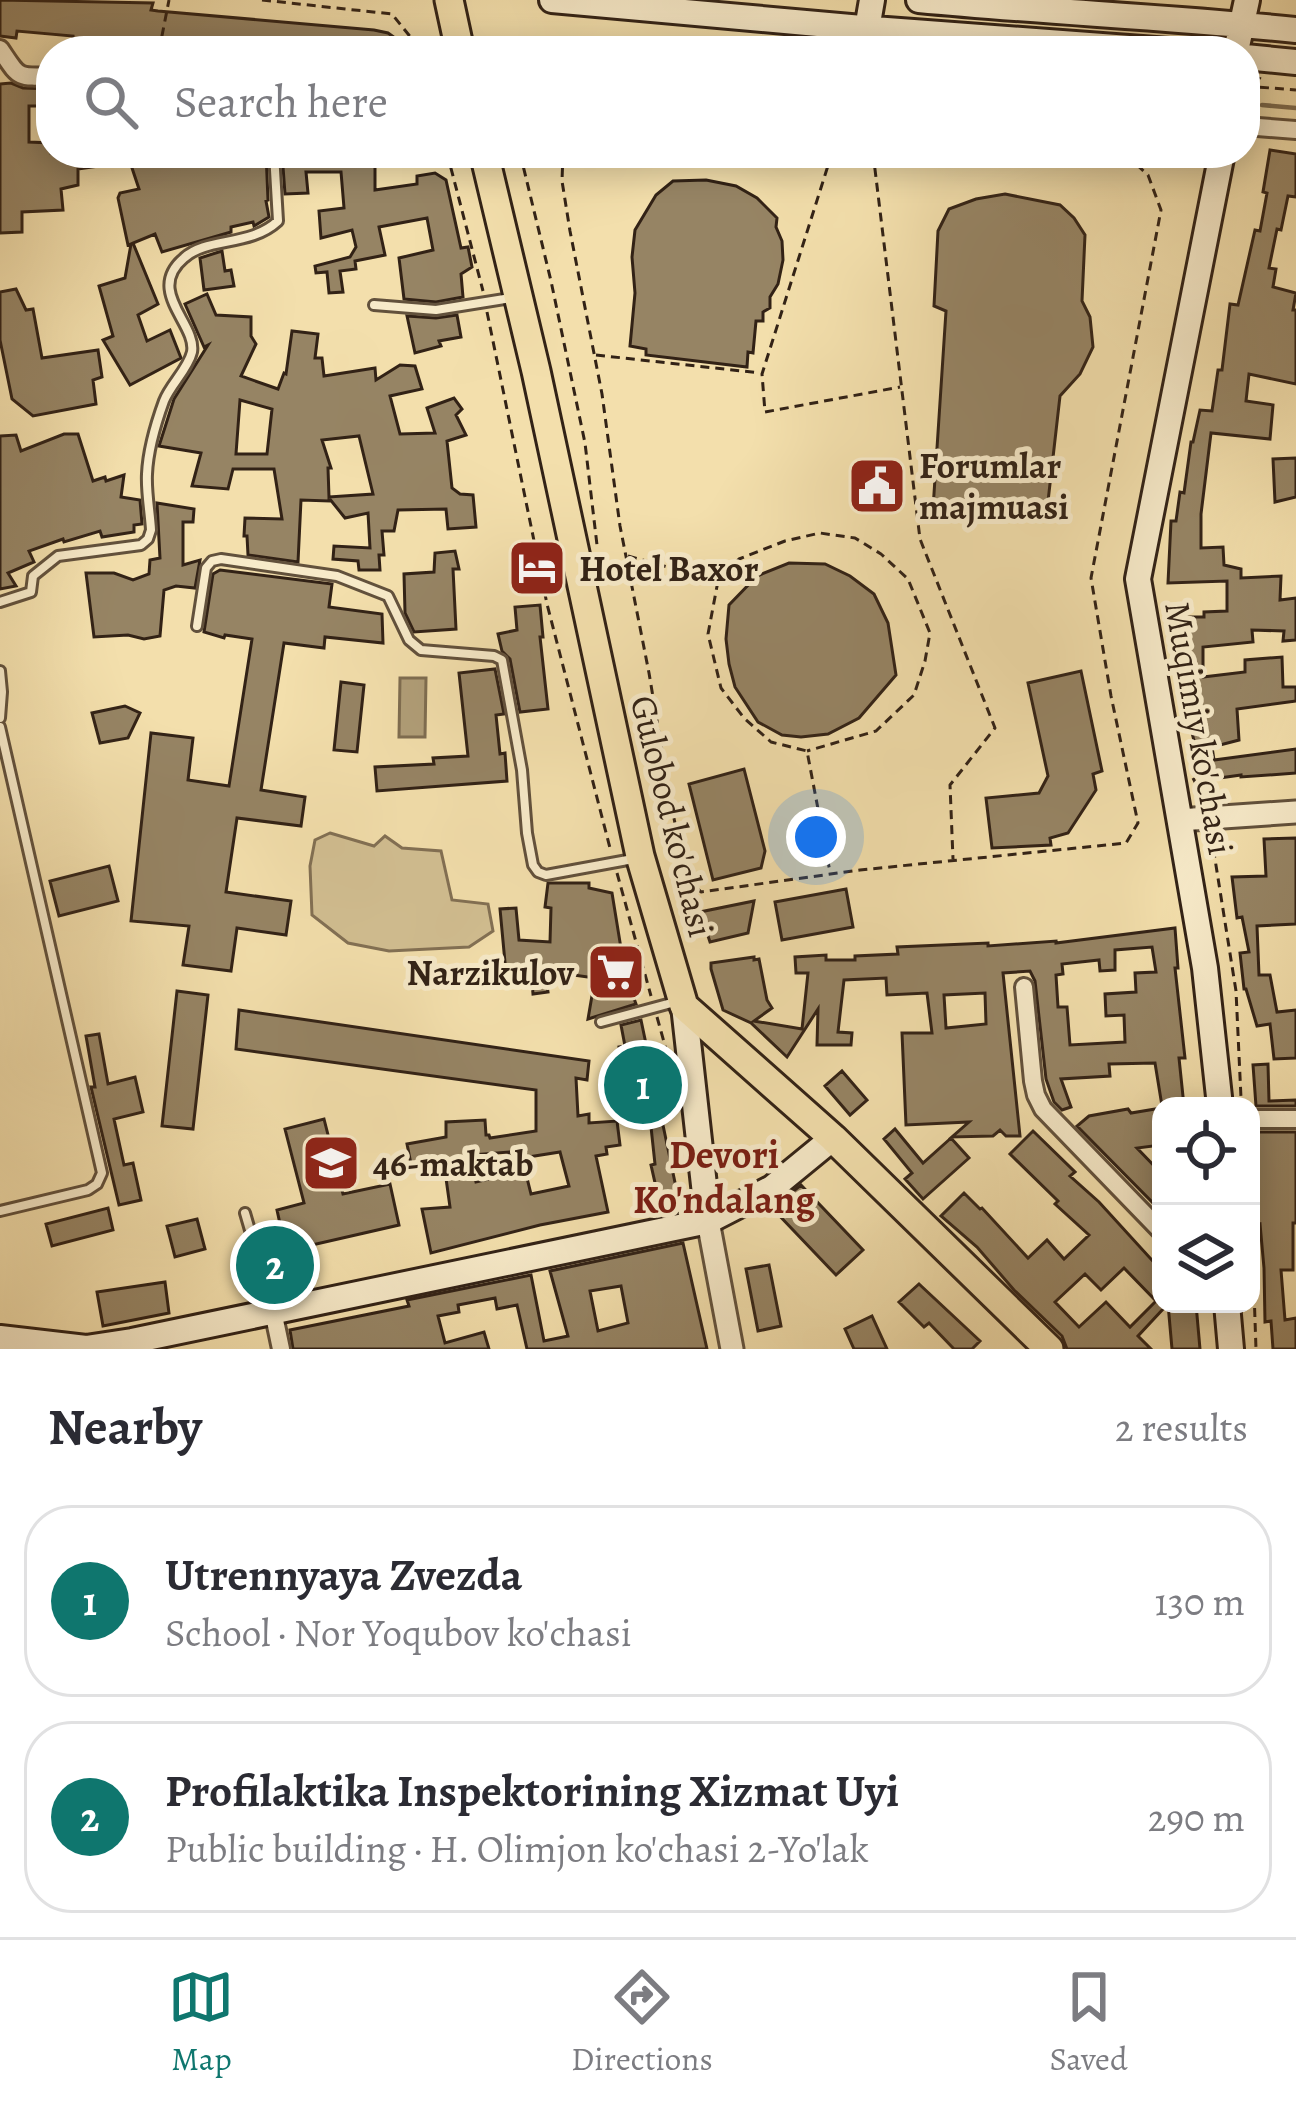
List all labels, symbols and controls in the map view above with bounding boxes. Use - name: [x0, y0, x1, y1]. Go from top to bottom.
- search box: [36, 36, 1260, 168]
- icon: search: [78, 69, 144, 135]
- text: Search here: [174, 71, 388, 133]
- place label: Forumlar majmuasi: [919, 441, 1069, 531]
- public building icon: Forumlar majmuasi: [846, 455, 908, 517]
- hotel icon: Hotel Baxor: [506, 537, 568, 599]
- place label: Hotel Baxor: [579, 544, 759, 593]
- street label: Muqimiy ko'chasi: [1153, 598, 1246, 859]
- street label: Gulobod ko'chasi: [619, 690, 726, 942]
- your location: [786, 807, 846, 867]
- supermarket icon: Narzikulov: [585, 941, 647, 1003]
- place label: Narzikulov: [407, 948, 575, 997]
- pin: 1: [604, 1040, 682, 1130]
- map controls: [1152, 1097, 1260, 1313]
- button: locate: [1152, 1097, 1260, 1205]
- district label: Devori Ko'ndalang: [633, 1128, 815, 1226]
- school or university icon: 46-maktab: [300, 1132, 362, 1194]
- place label: 46-maktab: [373, 1139, 534, 1188]
- button: layers: [1152, 1205, 1260, 1313]
- pin: 2: [236, 1220, 314, 1310]
- text: Nearby: [48, 1392, 202, 1462]
- text: 2 results: [1115, 1401, 1248, 1454]
- text: Utrennyaya Zvezda: [165, 1544, 523, 1606]
- text: 1: [83, 1575, 97, 1628]
- text: 130 m: [1154, 1575, 1245, 1628]
- text: School · Nor Yoqubov ko'chasi: [165, 1606, 632, 1659]
- text: Profilaktika Inspektorining Xizmat Uyi: [165, 1760, 899, 1822]
- text: 2: [81, 1791, 99, 1844]
- text: 290 m: [1148, 1791, 1245, 1844]
- text: Public building · H. Olimjon ko'chasi 2-Yo'lak: [165, 1822, 869, 1875]
- tab: Map: [168, 1964, 234, 2081]
- tab: Directions: [571, 1964, 713, 2081]
- tab: Saved: [1049, 1964, 1128, 2081]

